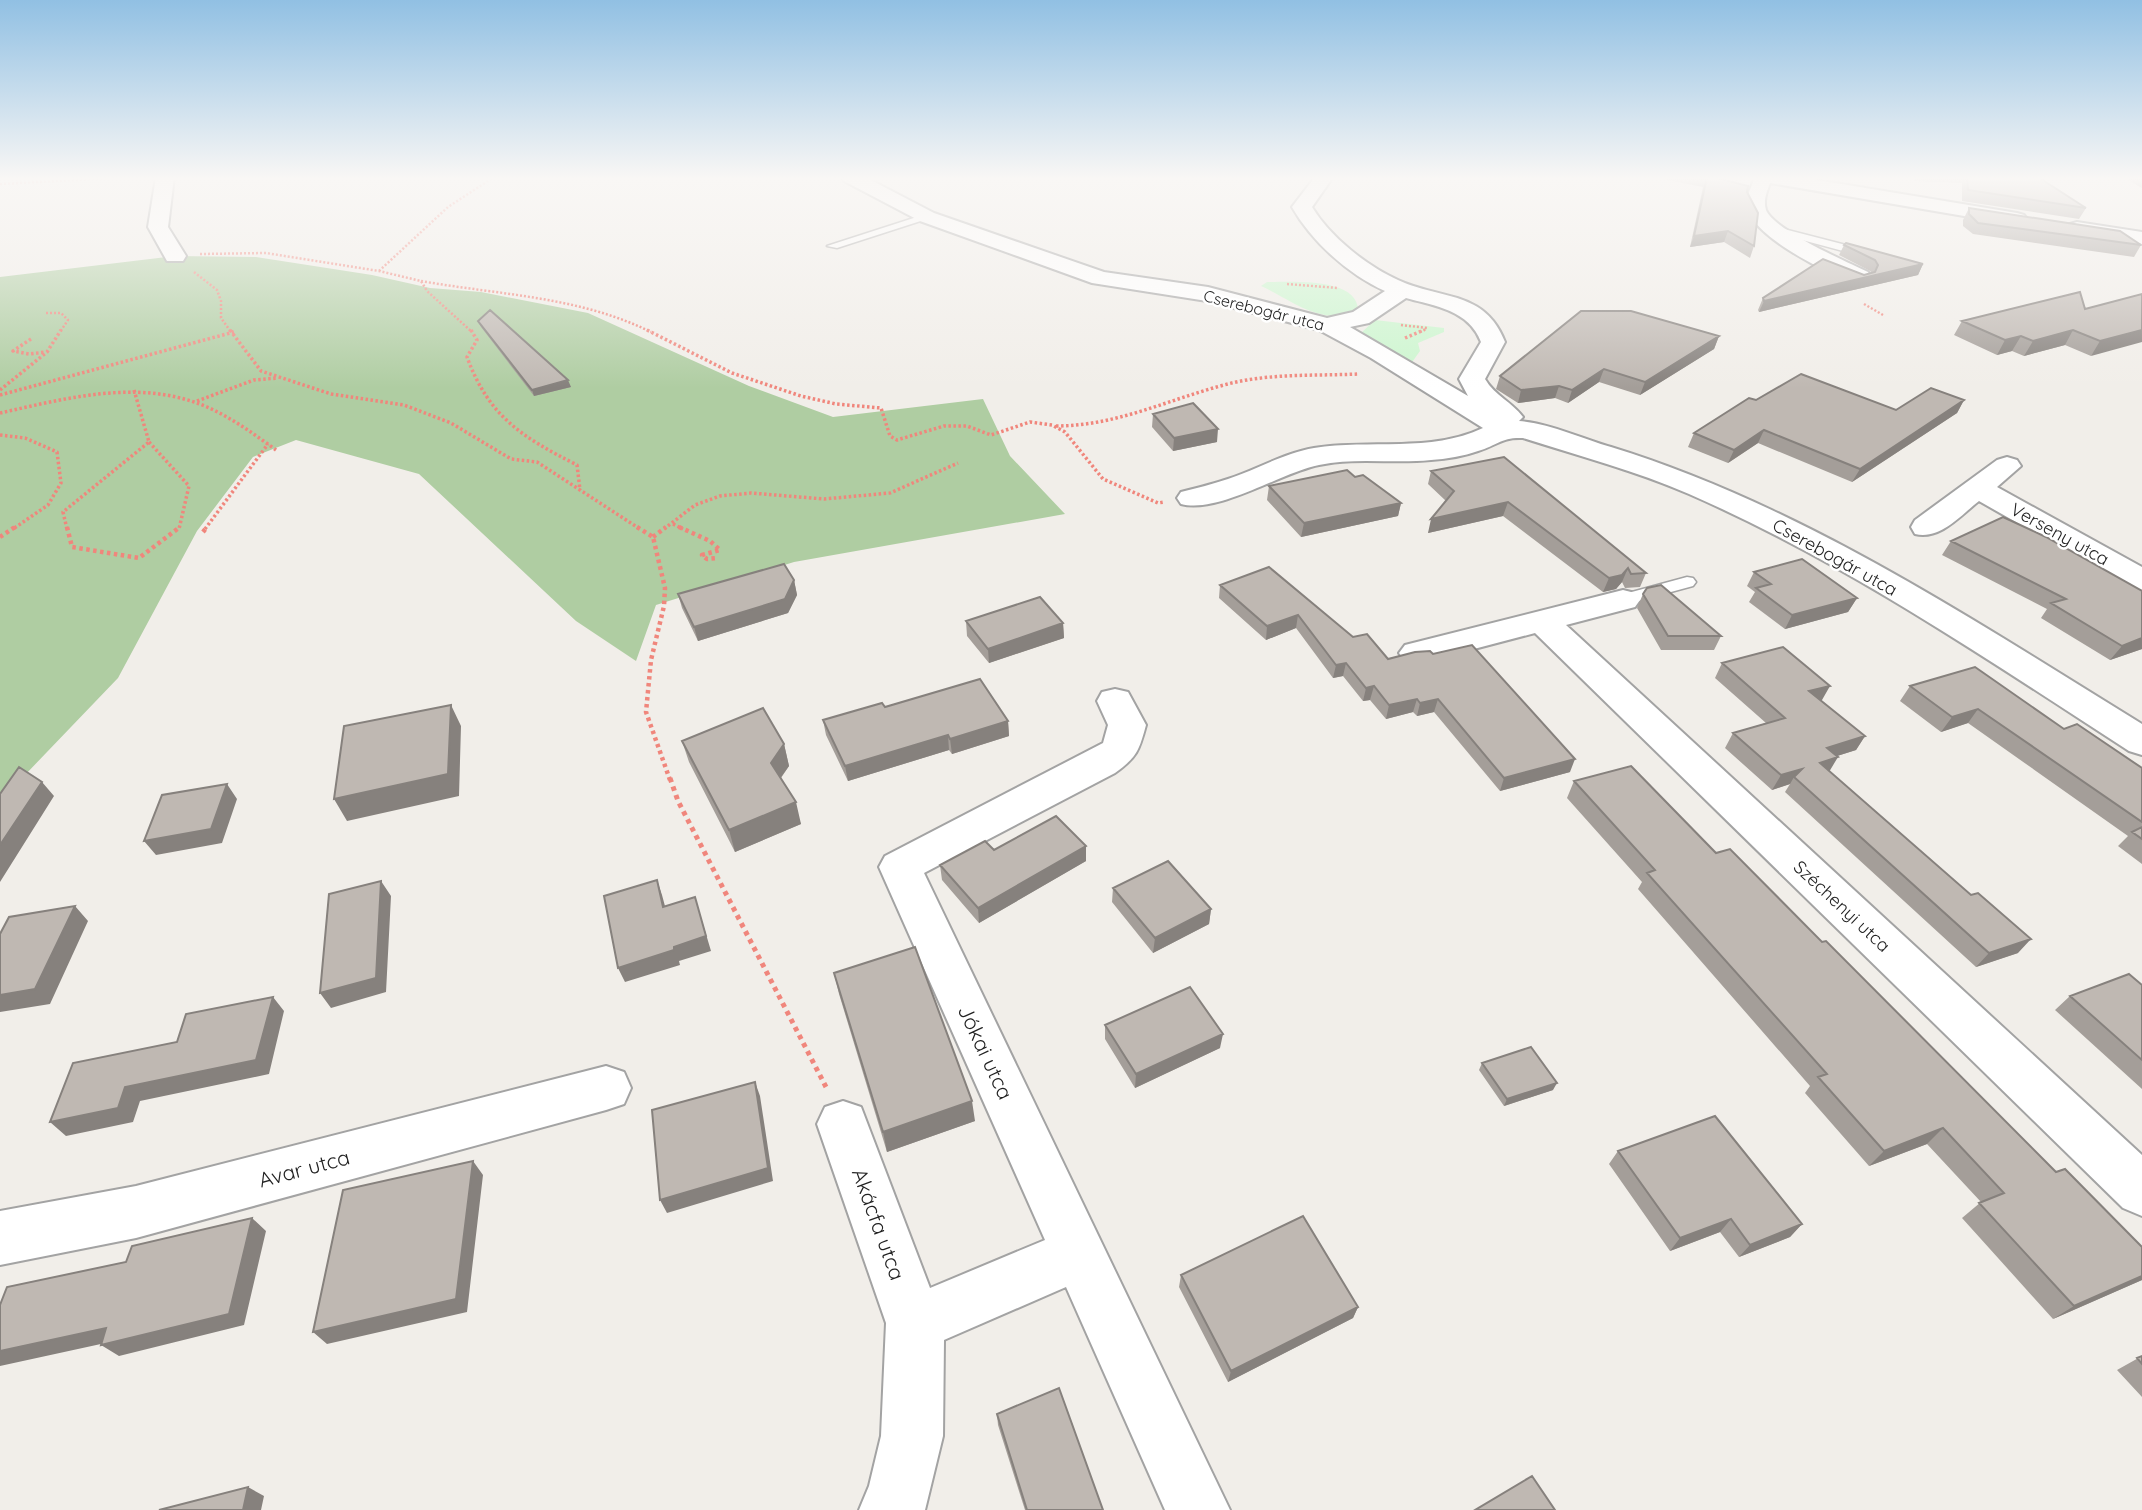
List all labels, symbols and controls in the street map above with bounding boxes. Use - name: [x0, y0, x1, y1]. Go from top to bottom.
- street label: Cserebogár utca: [1202, 285, 1326, 335]
- street label: Verseny utca: [2007, 497, 2113, 571]
- street label: Cserebogár utca: [1769, 513, 1901, 601]
- street label: Széchenyi utca: [1789, 855, 1895, 957]
- street label: Jókai utca: [953, 1001, 1019, 1103]
- street label: Avar utca: [256, 1143, 352, 1193]
- street label: Akácfa utca: [847, 1165, 911, 1283]

